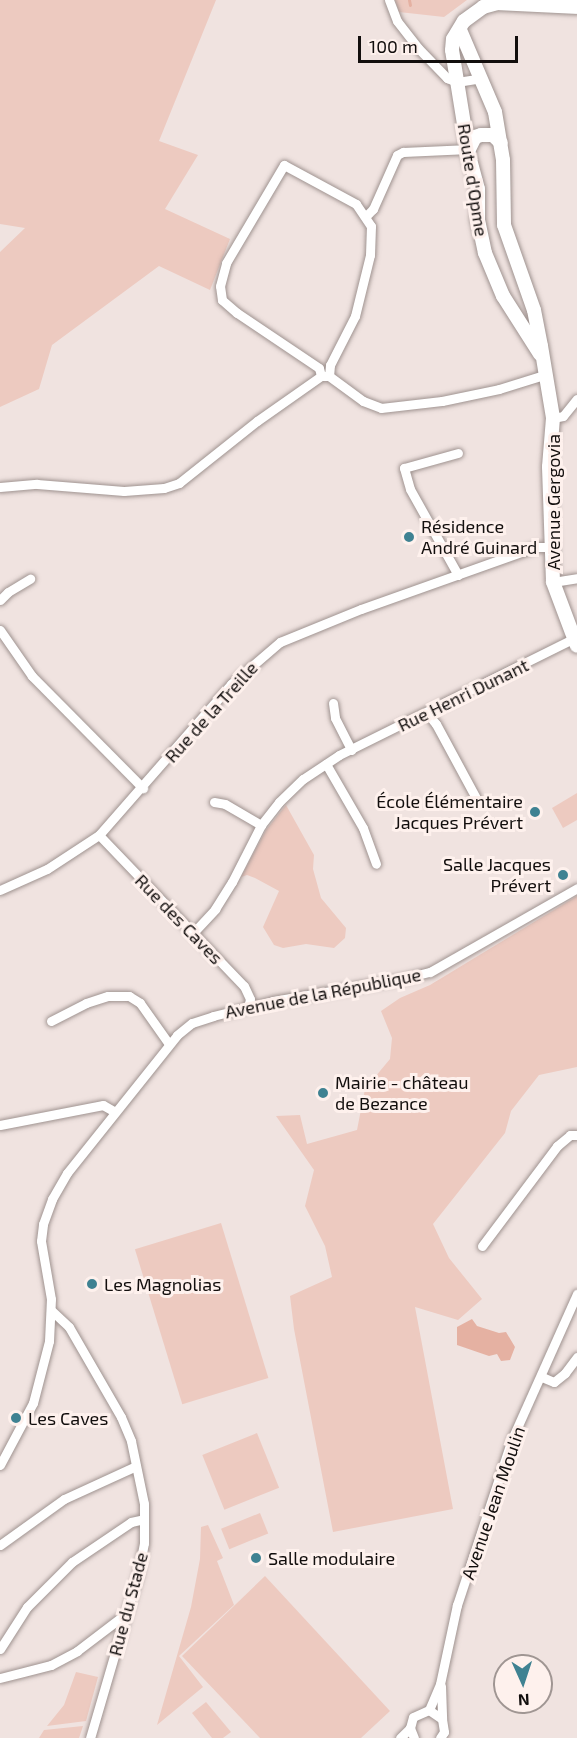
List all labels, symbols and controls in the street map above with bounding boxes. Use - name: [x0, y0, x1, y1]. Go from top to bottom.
- scale bar: [361, 24, 522, 62]
- text: 100 m: [369, 35, 418, 57]
- street label: Route d'Opme: [453, 122, 493, 238]
- street label: Avenue Gergovia: [542, 434, 564, 570]
- place label: Résidence André Guinard: [421, 516, 537, 558]
- marker: Résidence André Guinard: [402, 530, 416, 544]
- street label: Rue Henri Dunant: [394, 654, 532, 736]
- street label: Rue de la Treille: [160, 657, 262, 767]
- place label: École Élémentaire Jacques Prévert: [376, 791, 523, 834]
- marker: École Élémentaire Jacques Prévert: [528, 805, 542, 819]
- place label: Salle Jacques Prévert: [443, 854, 551, 896]
- marker: Salle Jacques Prévert: [556, 868, 570, 882]
- street label: Rue des Caves: [131, 870, 227, 968]
- street label: Avenue de la République: [223, 963, 423, 1023]
- place label: Mairie - château de Bezance: [335, 1072, 468, 1114]
- marker: Mairie - château de Bezance: [316, 1086, 330, 1100]
- place label: Les Magnolias: [104, 1273, 221, 1295]
- marker: Les Magnolias: [85, 1277, 99, 1291]
- place label: Les Caves: [28, 1407, 108, 1429]
- marker: Les Caves: [9, 1411, 23, 1425]
- street label: Avenue Jean Moulin: [457, 1423, 529, 1583]
- place label: Salle modulaire: [268, 1547, 395, 1569]
- street label: Rue du Stade: [104, 1550, 152, 1658]
- marker: Salle modulaire: [249, 1551, 263, 1565]
- north arrow: [493, 1654, 553, 1714]
- text: N: [518, 1691, 530, 1710]

